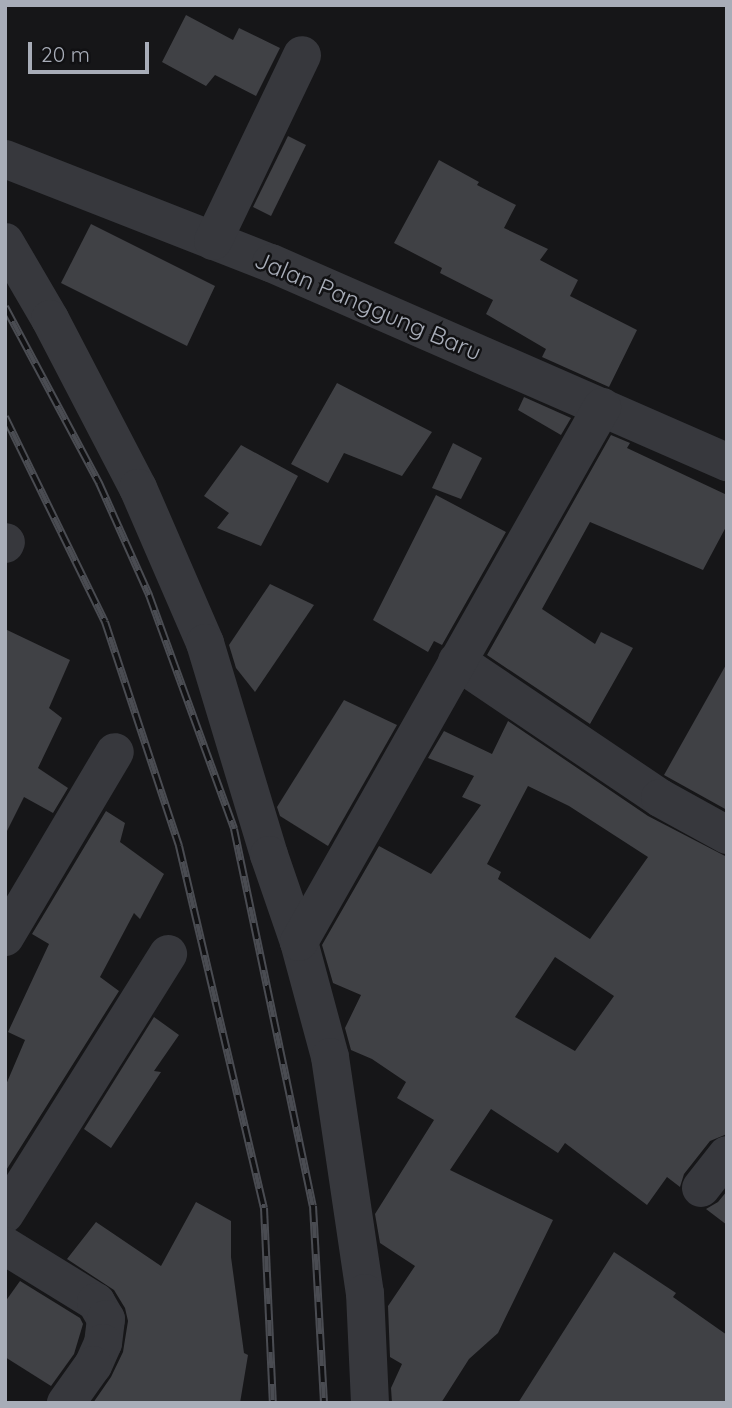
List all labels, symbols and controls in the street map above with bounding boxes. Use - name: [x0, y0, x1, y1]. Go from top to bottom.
- scale bar: [32, 28, 152, 72]
- text: 20 m: [41, 41, 90, 67]
- street label: Jalan Panggung Baru: [250, 245, 486, 367]

